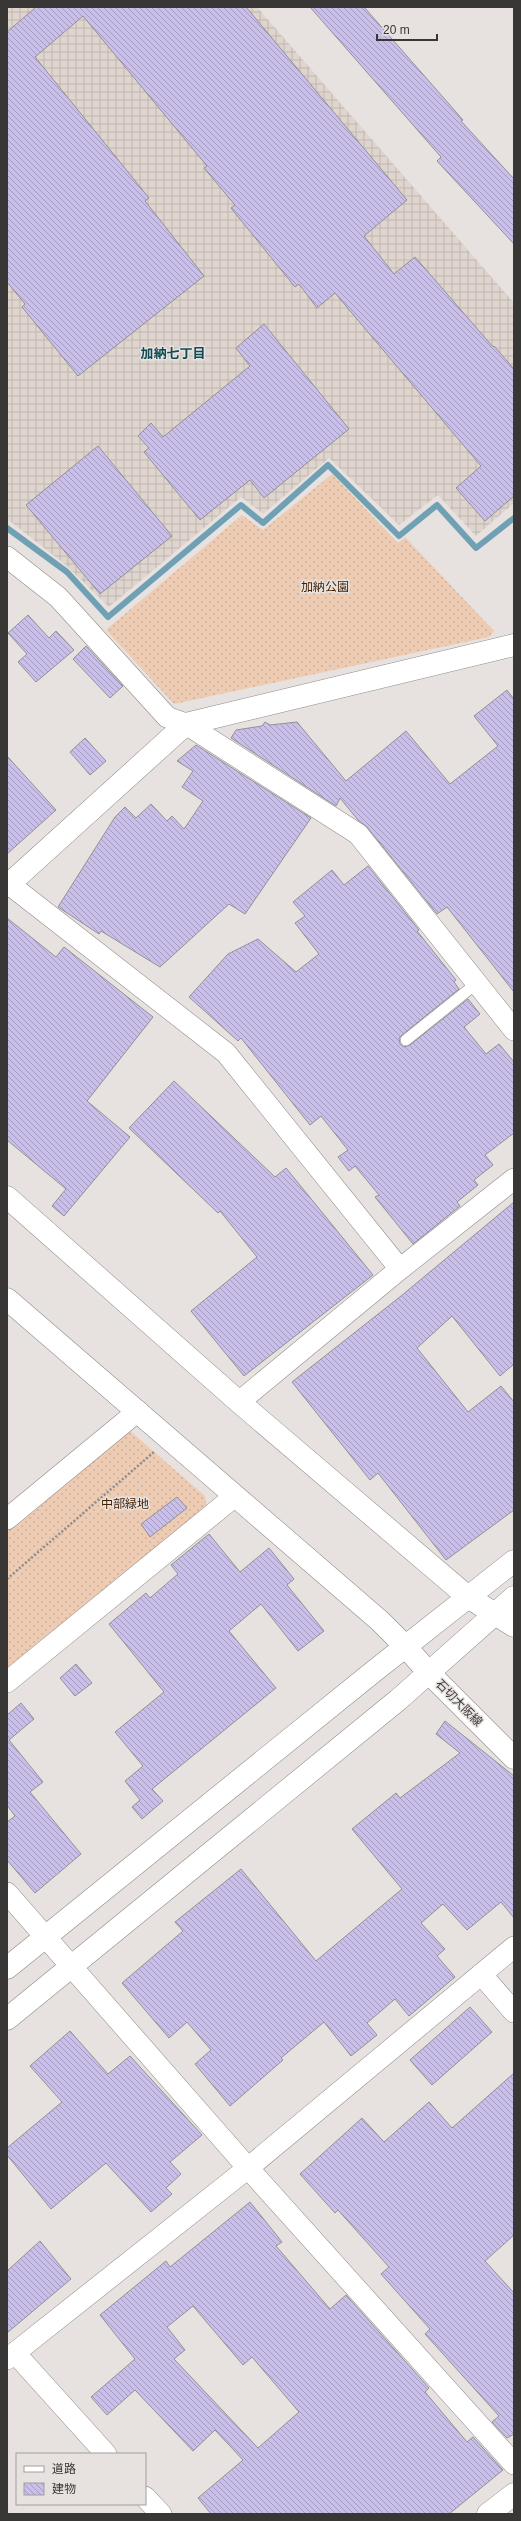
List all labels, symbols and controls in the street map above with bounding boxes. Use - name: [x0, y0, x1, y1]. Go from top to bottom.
- scale bar: [377, 16, 437, 42]
- text: 20 m: [383, 23, 410, 37]
- district label: 加納七丁目: [140, 346, 206, 361]
- park label: 加納公園: [301, 580, 349, 594]
- park label: 中部緑地: [101, 1497, 149, 1511]
- street label: 石切大阪線: [433, 1677, 485, 1729]
- legend: [16, 2453, 146, 2505]
- text: 道路: [52, 2462, 76, 2476]
- text: 建物: [52, 2482, 76, 2496]

